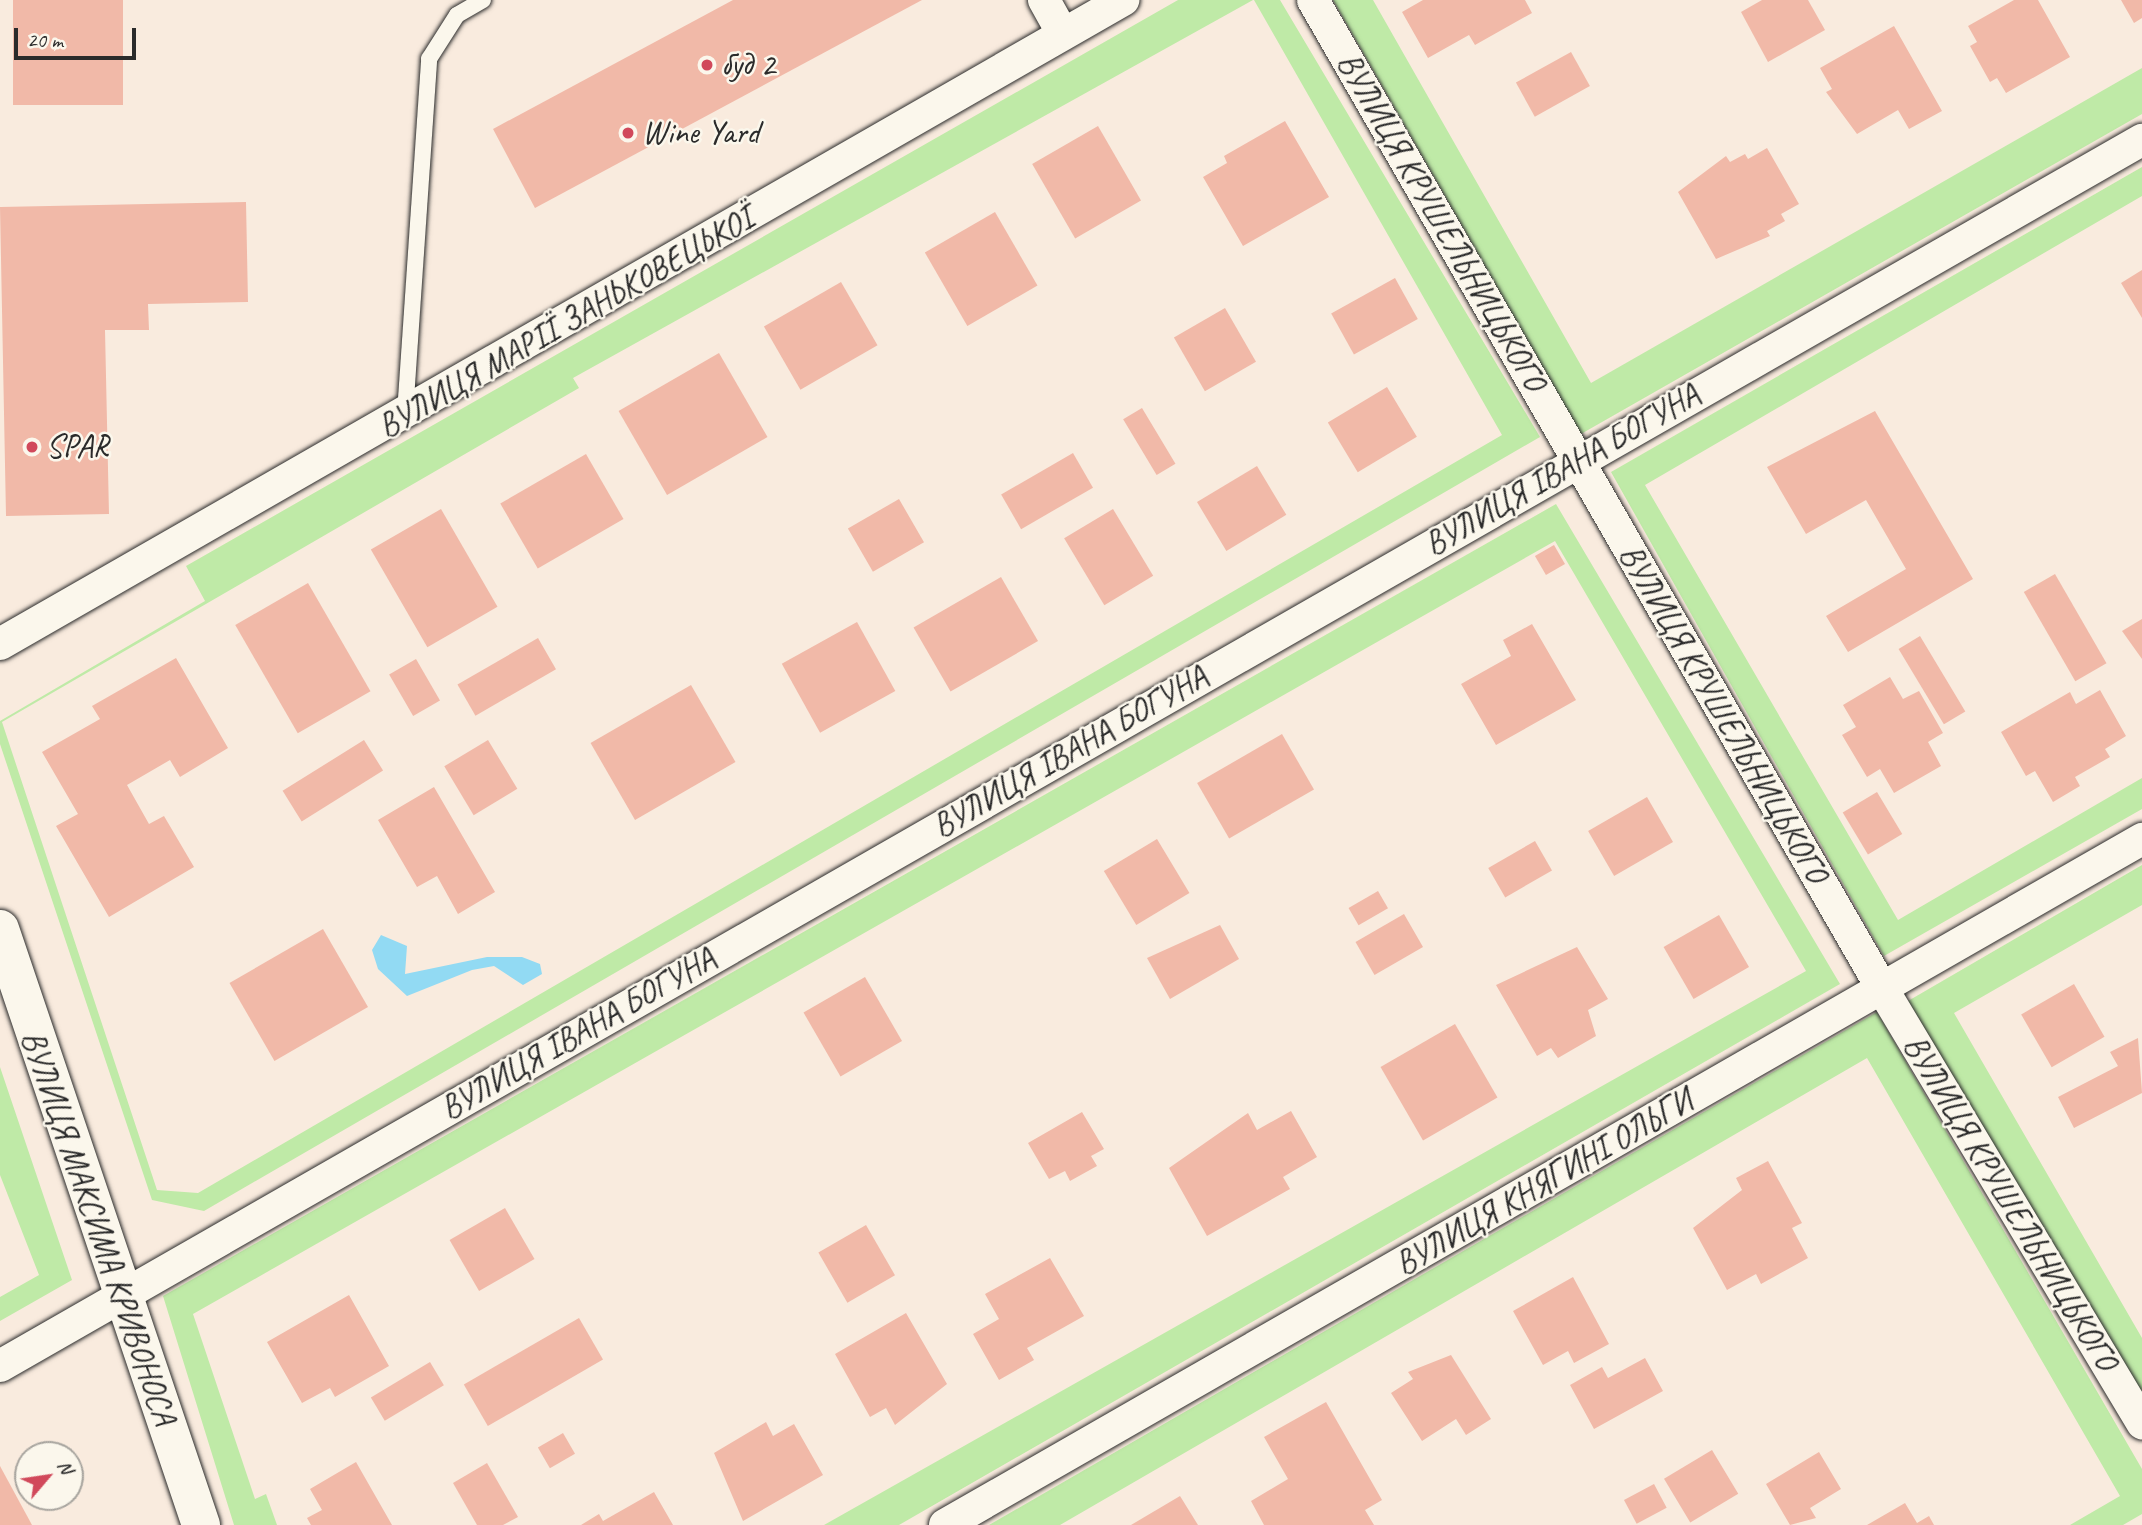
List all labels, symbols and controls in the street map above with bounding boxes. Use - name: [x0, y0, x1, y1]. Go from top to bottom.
- scale bar: [18, 14, 140, 58]
- text: 20 m: [27, 27, 63, 53]
- place label: буд 2: [721, 45, 775, 85]
- street label: ВУЛИЦЯ КРУШЕЛЬНИЦЬКОГО: [1328, 46, 1554, 398]
- marker: буд 2: [699, 57, 715, 73]
- place label: Wine Yard: [642, 113, 760, 153]
- marker: Wine Yard: [620, 125, 636, 141]
- street label: ВУЛИЦЯ МАРІЇ ЗАНЬКОВЕЦЬКОЇ: [371, 199, 761, 447]
- street label: ВУЛИЦЯ ІВАНА БОГУНА: [1416, 375, 1708, 565]
- place label: SPAR: [46, 427, 109, 467]
- marker: SPAR: [24, 439, 40, 455]
- street label: ВУЛИЦЯ КРУШЕЛЬНИЦЬКОГО: [1610, 538, 1836, 890]
- street label: ВУЛИЦЯ ІВАНА БОГУНА: [924, 657, 1216, 847]
- street label: ВУЛИЦЯ ІВАНА БОГУНА: [432, 939, 724, 1129]
- street label: ВУЛИЦЯ МАКСИМА КРИВОНОСА: [12, 1026, 184, 1430]
- street label: ВУЛИЦЯ КРУШЕЛЬНИЦЬКОГО: [1894, 1028, 2126, 1378]
- street label: ВУЛИЦЯ КНЯГИНІ ОЛЬГИ: [1388, 1082, 1700, 1284]
- north arrow: [14, 1441, 84, 1511]
- text: N: [52, 1456, 79, 1478]

